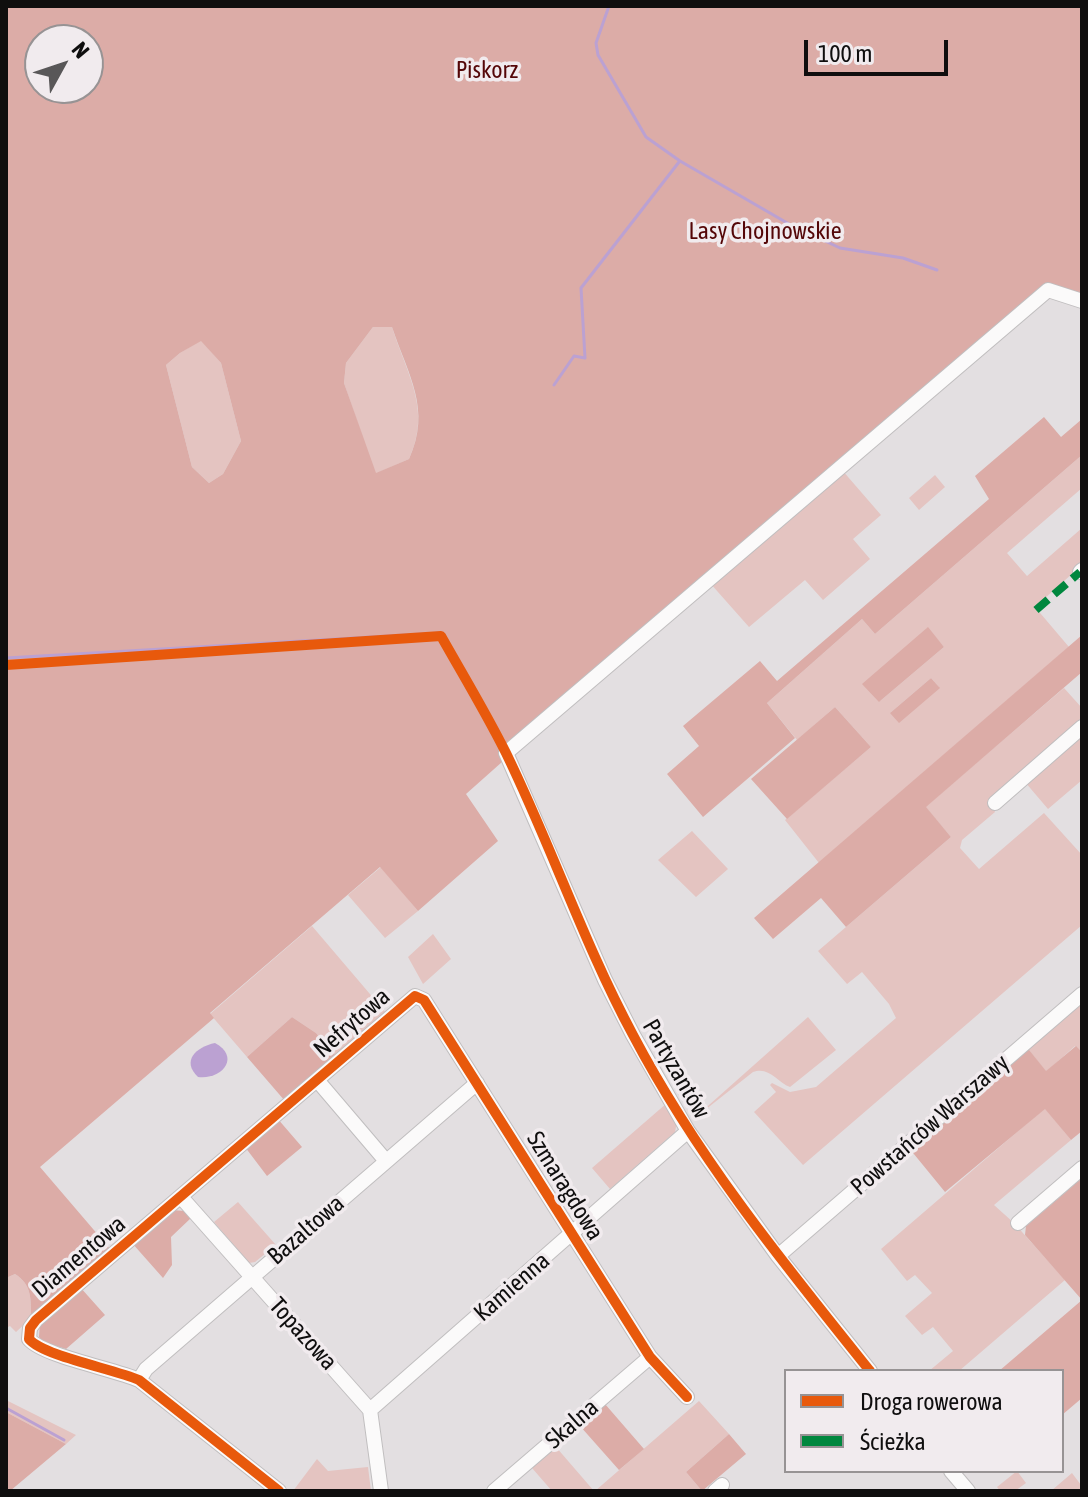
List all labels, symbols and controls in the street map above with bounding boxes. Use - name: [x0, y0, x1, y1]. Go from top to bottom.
- north arrow: [24, 24, 104, 104]
- scale bar: [808, 24, 952, 74]
- text: N: [67, 37, 95, 63]
- text: 100 m: [818, 40, 872, 67]
- park label: Piskorz: [456, 56, 518, 84]
- park label: Lasy Chojnowskie: [688, 217, 842, 245]
- street label: Nefrytowa: [308, 982, 396, 1064]
- street label: Partyzantów: [636, 1014, 716, 1124]
- street label: Powstańców Warszawy: [845, 1049, 1015, 1201]
- street label: Szmaragdowa: [520, 1126, 610, 1246]
- street label: Bazaltowa: [262, 1189, 350, 1271]
- street label: Diamentowa: [27, 1210, 131, 1304]
- street label: Kamienna: [468, 1246, 556, 1328]
- street label: Topazowa: [263, 1292, 343, 1376]
- legend: [784, 1369, 1064, 1473]
- text: Droga rowerowa: [860, 1388, 1003, 1415]
- street label: Skalna: [540, 1393, 604, 1455]
- text: Ścieżka: [860, 1428, 926, 1455]

